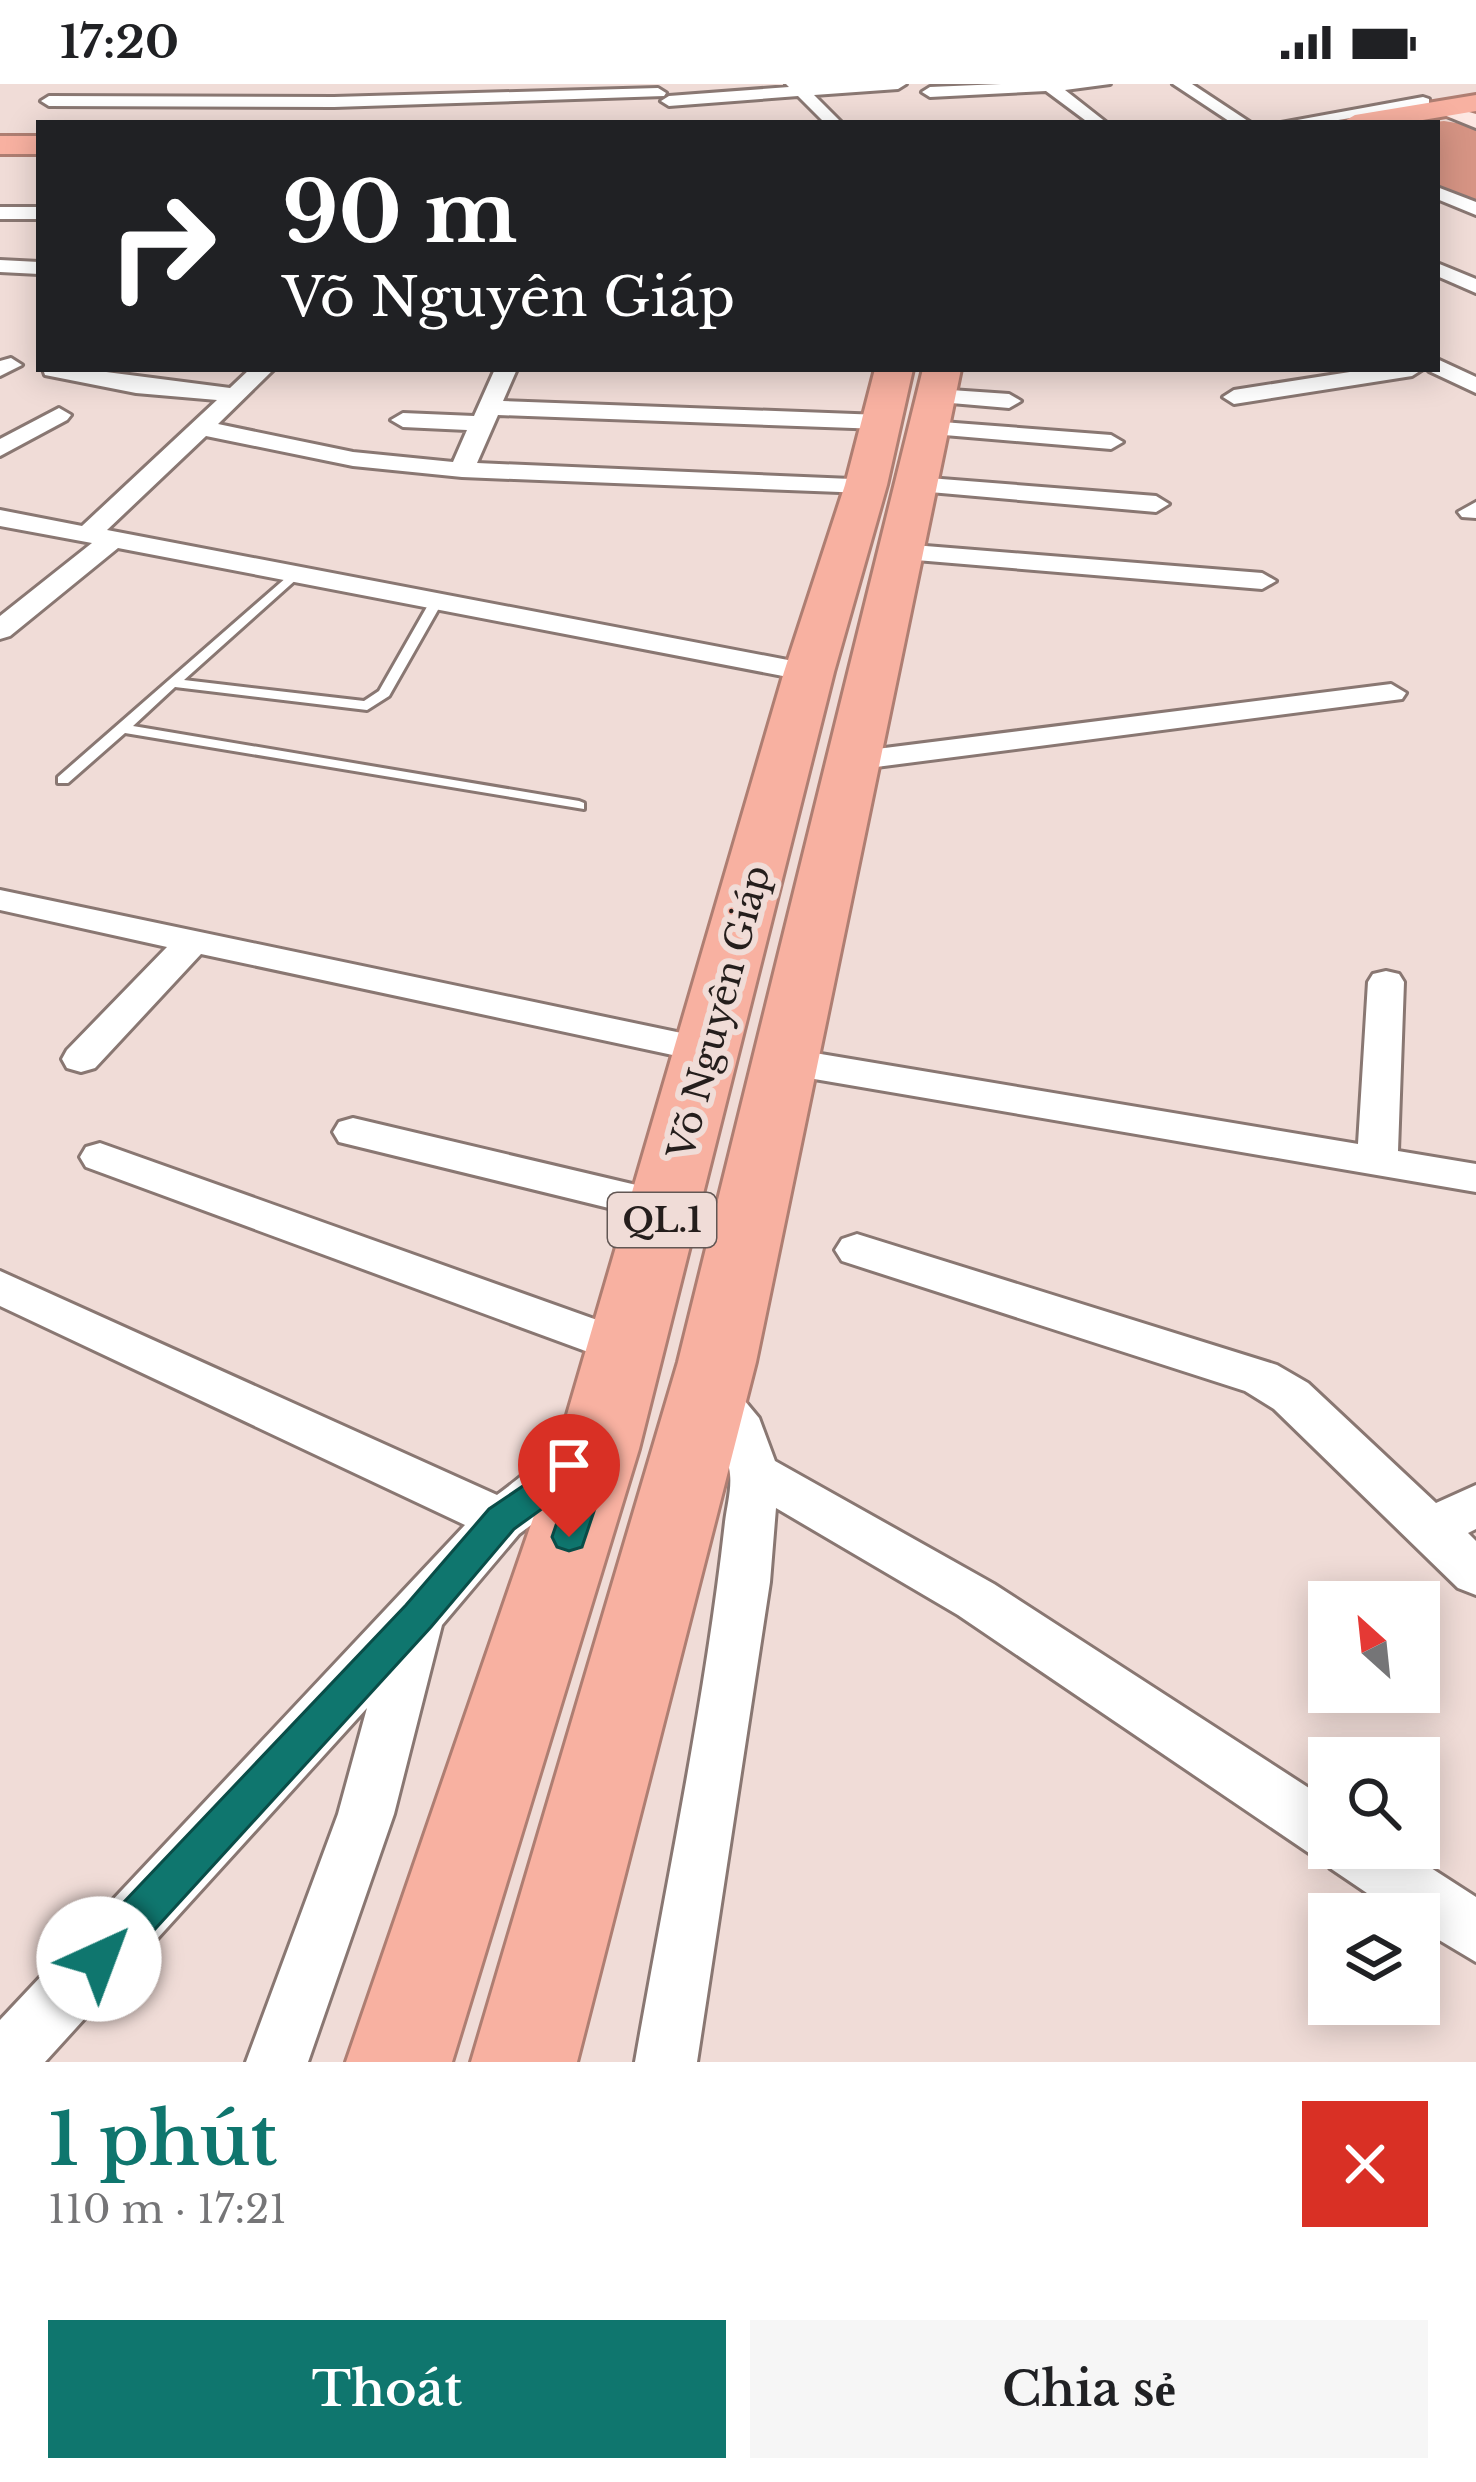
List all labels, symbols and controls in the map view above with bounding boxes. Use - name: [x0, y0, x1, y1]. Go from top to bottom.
- text: 17:20: [60, 14, 179, 70]
- text: 90 m: [282, 161, 517, 265]
- icon: right: [84, 168, 240, 324]
- text: Võ Nguyên Giáp: [282, 264, 735, 331]
- street label: Võ Nguyên Giáp: [658, 860, 780, 1165]
- road number: QL.1: [608, 1193, 716, 1247]
- pin: [518, 1414, 620, 1537]
- icon: arrive: [536, 1432, 602, 1498]
- north arrow: [1308, 1581, 1440, 1713]
- map controls: [1308, 1581, 1440, 2025]
- button: search: [1308, 1737, 1440, 1869]
- button: layers: [1308, 1893, 1440, 2025]
- position arrow: [36, 1896, 162, 2022]
- text: 1 phút: [48, 2095, 277, 2184]
- button: close: [1302, 2101, 1428, 2227]
- text: 110 m · 17:21: [48, 2185, 287, 2234]
- button: Thoát: [48, 2320, 726, 2458]
- button: Chia sẻ: [750, 2320, 1428, 2458]

